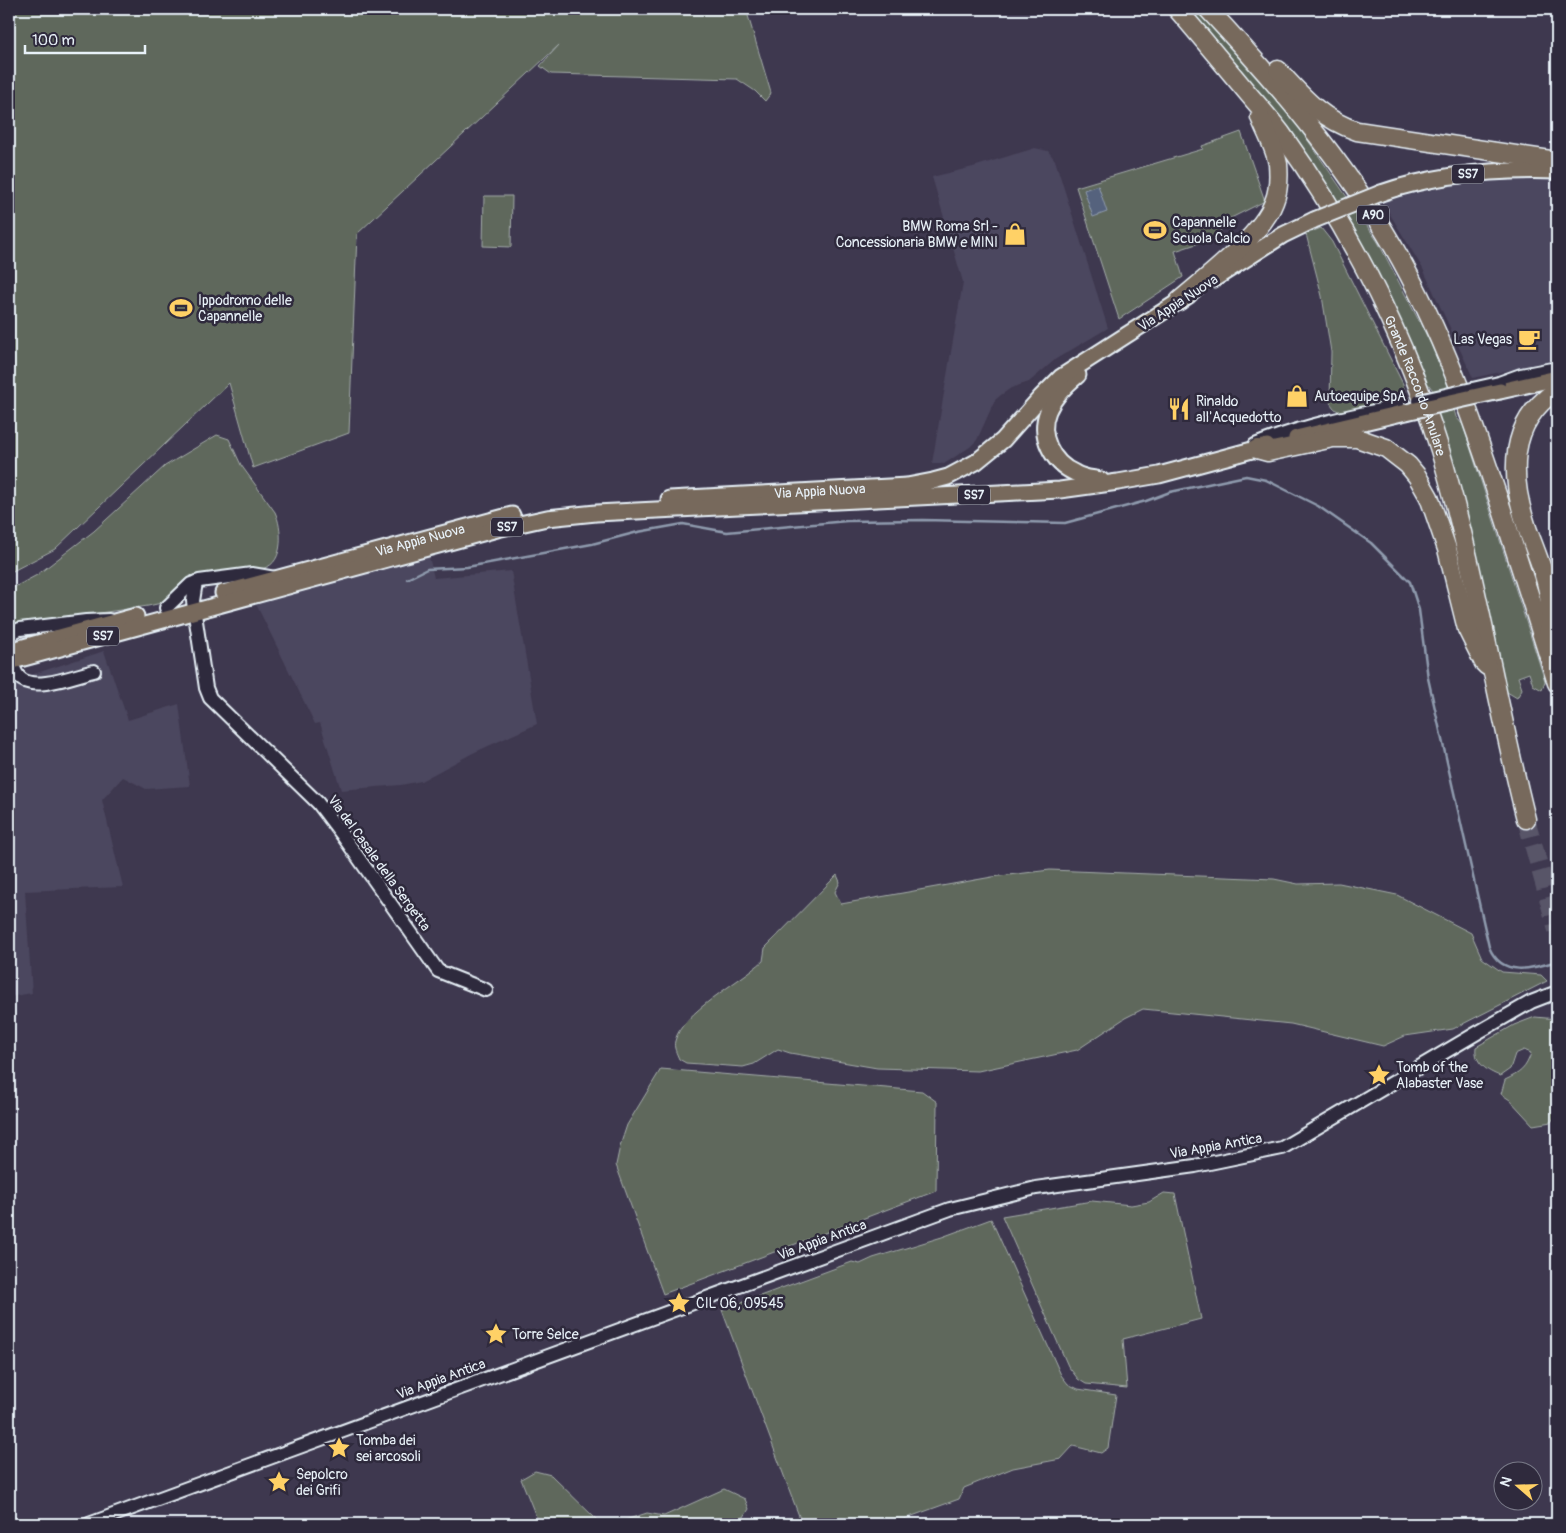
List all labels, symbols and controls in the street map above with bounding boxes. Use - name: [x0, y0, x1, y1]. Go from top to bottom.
- scale bar: [25, 22, 145, 54]
- text: 100 m: [32, 31, 75, 50]
- road number: SS7: [1452, 164, 1484, 183]
- road number: A90: [1357, 206, 1389, 224]
- place label: Capannelle Scuola Calcio: [1172, 214, 1251, 247]
- sports icon: Capannelle Scuola Calcio: [1142, 217, 1168, 243]
- place label: BMW Roma Srl - Concessionaria BMW e MINI: [836, 218, 998, 251]
- shop icon: BMW Roma Srl - Concessionaria BMW e MINI: [1002, 221, 1028, 247]
- street label: Via Appia Nuova: [1135, 271, 1221, 335]
- place label: Ippodromo delle Capannelle: [198, 292, 292, 325]
- sports icon: Ippodromo delle Capannelle: [168, 295, 194, 321]
- street label: Grande Raccordo Anulare: [1381, 313, 1450, 458]
- cafe icon: Las Vegas: [1516, 326, 1542, 352]
- place label: Las Vegas: [1453, 331, 1513, 348]
- shop icon: Autoequipe SpA: [1284, 383, 1310, 409]
- place label: Autoequipe SpA: [1314, 388, 1406, 405]
- place label: Rinaldo all'Acquedotto: [1196, 393, 1282, 426]
- restaurant icon: Rinaldo all'Acquedotto: [1166, 396, 1192, 422]
- street label: Via Appia Nuova: [774, 480, 866, 502]
- road number: SS7: [958, 486, 990, 504]
- road number: SS7: [491, 518, 523, 536]
- street label: Via Appia Nuova: [373, 520, 466, 560]
- road number: SS7: [87, 626, 119, 646]
- street label: Via del Casale della Sergetta: [324, 792, 434, 934]
- place label: Tomb of the Alabaster Vase: [1396, 1059, 1483, 1092]
- place icon: Tomb of the Alabaster Vase: [1366, 1062, 1392, 1088]
- street label: Via Appia Antica: [1169, 1130, 1263, 1162]
- street label: Via Appia Antica: [775, 1216, 869, 1264]
- place icon: CIL 06, 09545: [666, 1290, 692, 1316]
- place label: CIL 06, 09545: [696, 1295, 784, 1312]
- place icon: Torre Selce: [483, 1321, 509, 1347]
- place label: Torre Selce: [512, 1326, 579, 1343]
- street label: Via Appia Antica: [394, 1355, 488, 1403]
- place label: Tomba dei sei arcosoli: [356, 1432, 421, 1465]
- place icon: Tomba dei sei arcosoli: [326, 1435, 352, 1461]
- north arrow: [1494, 1460, 1544, 1510]
- place label: Sepolcro dei Grifi: [296, 1466, 348, 1499]
- place icon: Sepolcro dei Grifi: [266, 1469, 292, 1495]
- text: N: [1497, 1474, 1516, 1489]

